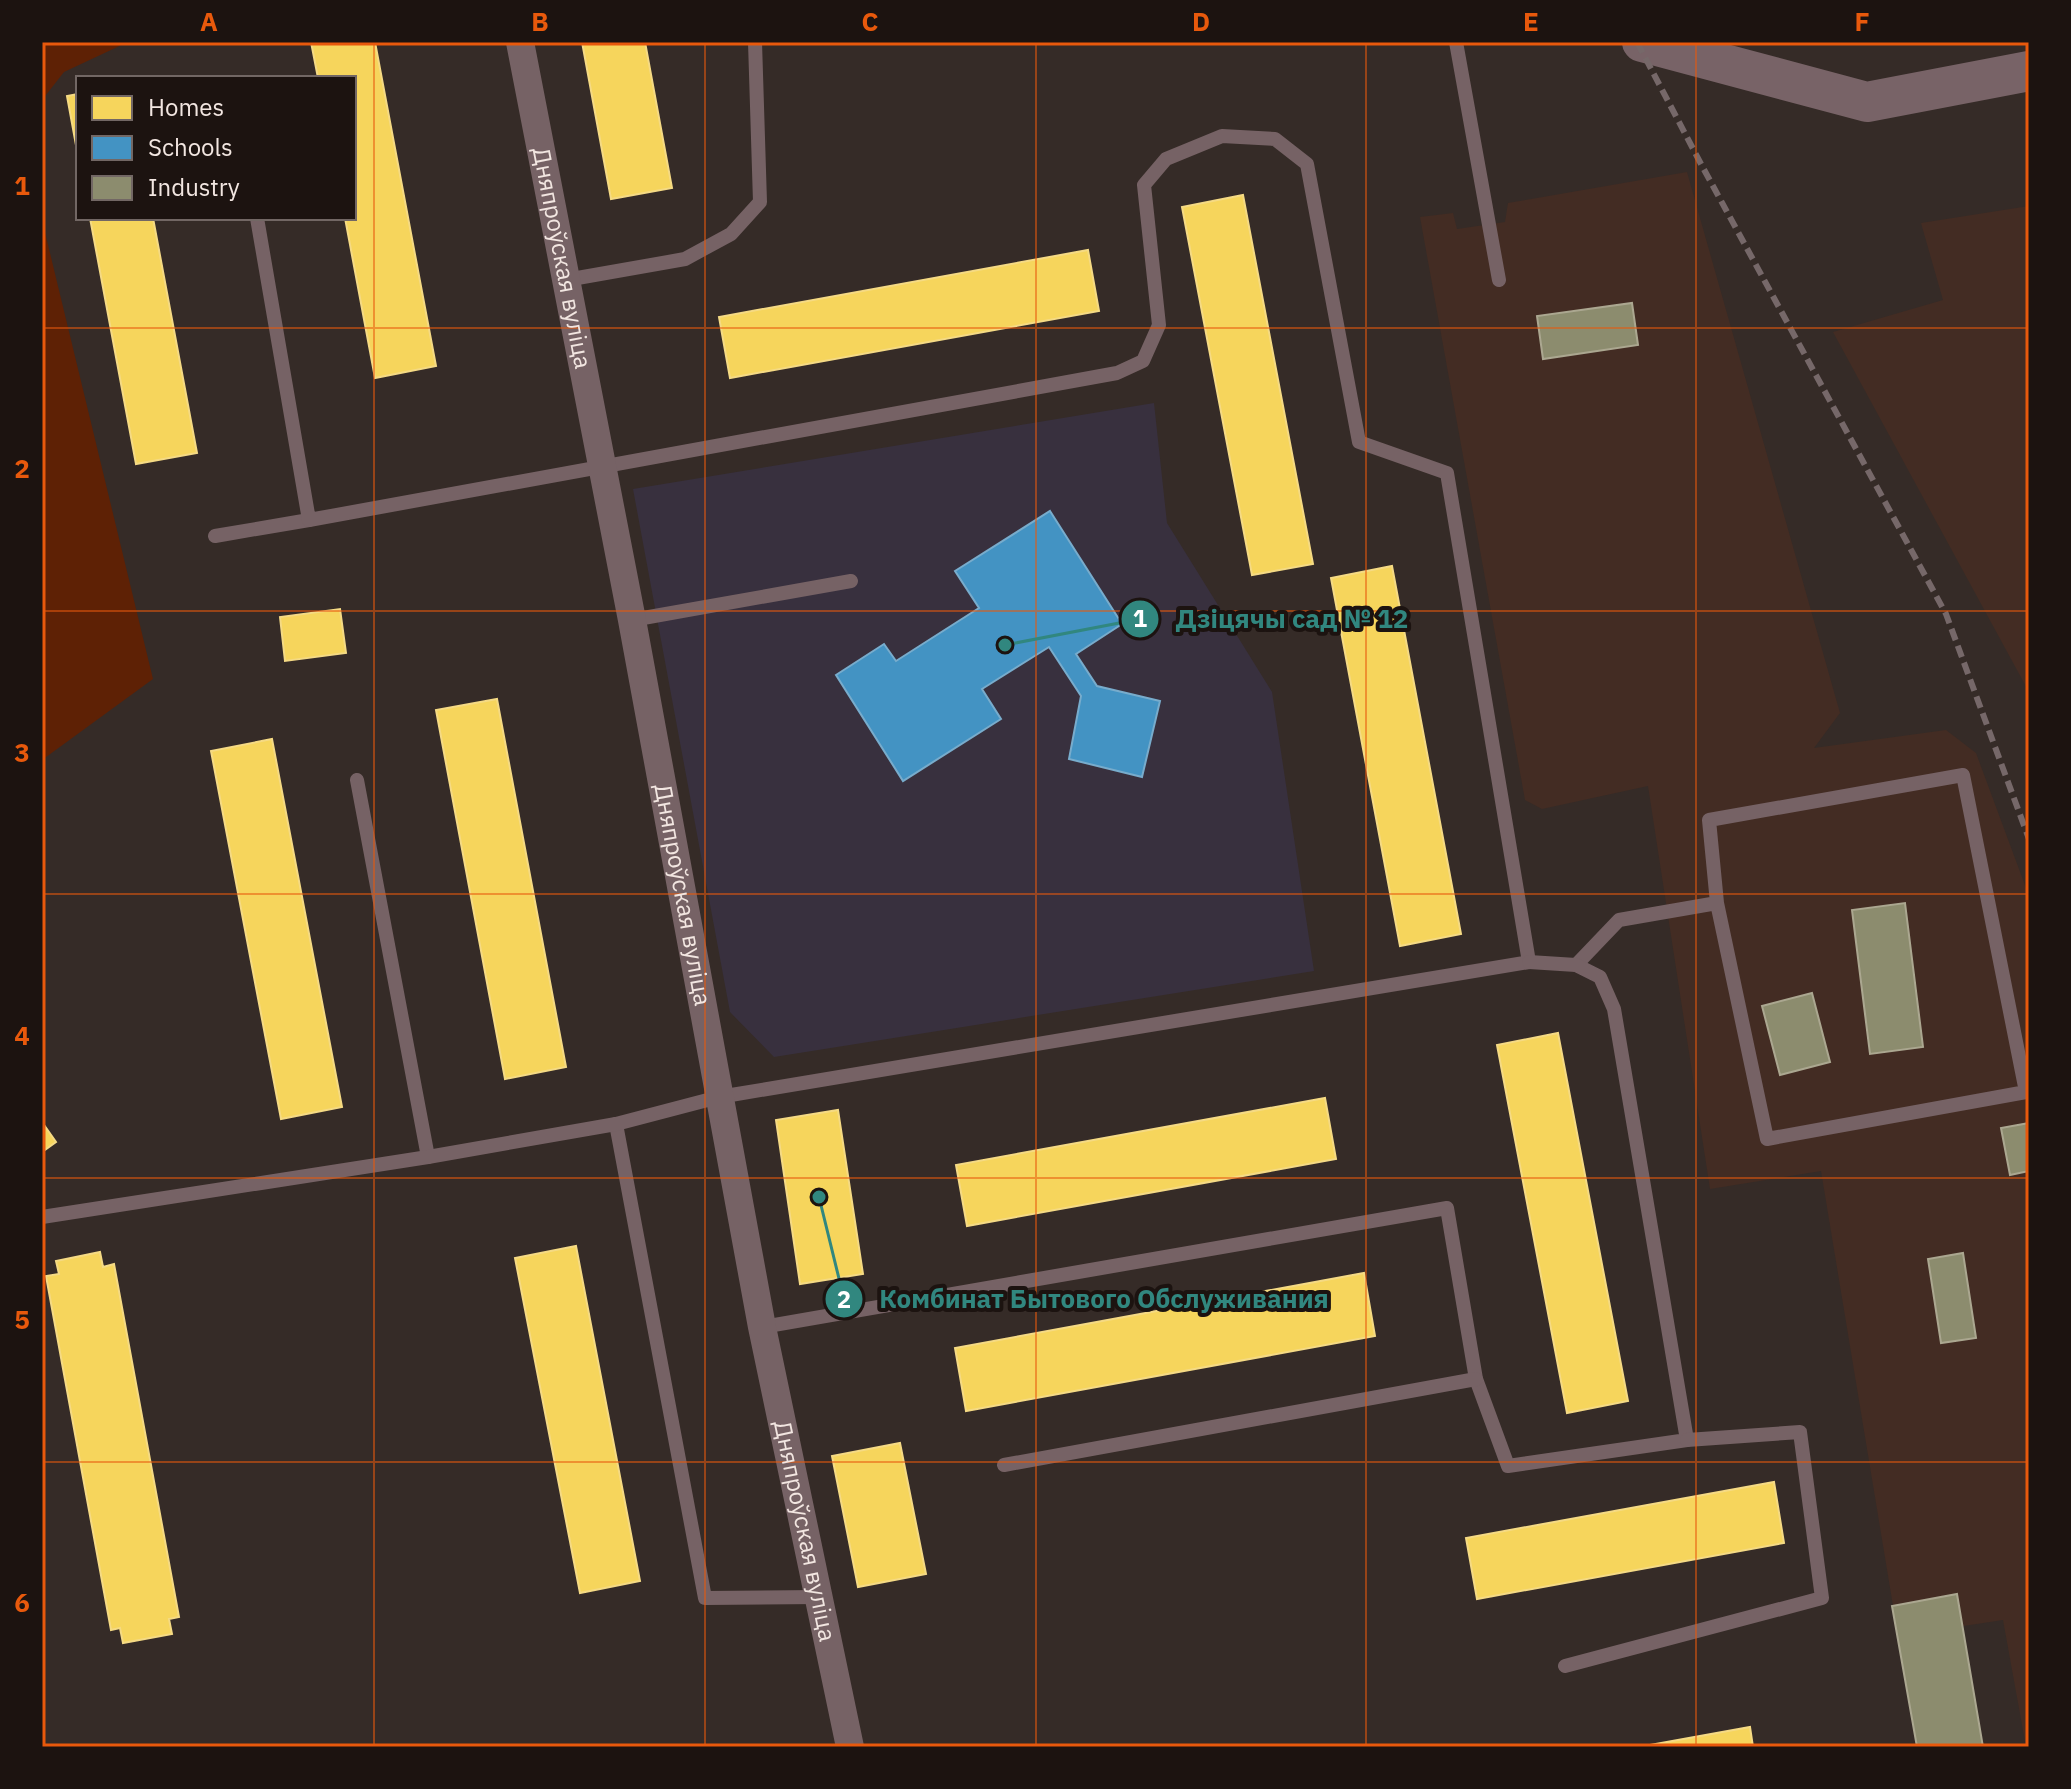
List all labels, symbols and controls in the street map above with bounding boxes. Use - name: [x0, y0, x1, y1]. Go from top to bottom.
- text: A: [200, 4, 218, 38]
- text: B: [531, 4, 549, 38]
- text: C: [862, 4, 879, 38]
- text: D: [1192, 4, 1210, 38]
- text: E: [1523, 4, 1539, 38]
- text: F: [1854, 4, 1870, 38]
- legend: [76, 76, 356, 220]
- text: Homes: [148, 91, 224, 123]
- text: Schools: [148, 131, 233, 163]
- street label: Дняпроўская вуліца: [526, 144, 600, 371]
- text: 1: [14, 168, 30, 202]
- text: Industry: [148, 171, 240, 203]
- text: 2: [14, 451, 30, 485]
- callout: Дзіцячы сад № 12: [1120, 594, 1425, 644]
- text: Дзіцячы сад № 12: [1176, 601, 1408, 635]
- text: 1: [1133, 602, 1147, 634]
- text: 3: [14, 735, 30, 769]
- street label: Дняпроўская вуліца: [647, 781, 720, 1008]
- text: 4: [14, 1018, 30, 1052]
- callout: Комбинат Бытового Обслуживания: [824, 1274, 1345, 1324]
- text: Комбинат Бытового Обслуживания: [879, 1281, 1329, 1315]
- text: 2: [837, 1283, 851, 1315]
- text: 5: [14, 1302, 30, 1336]
- street label: Дняпроўская вуліца: [767, 1417, 844, 1644]
- text: 6: [14, 1585, 30, 1619]

